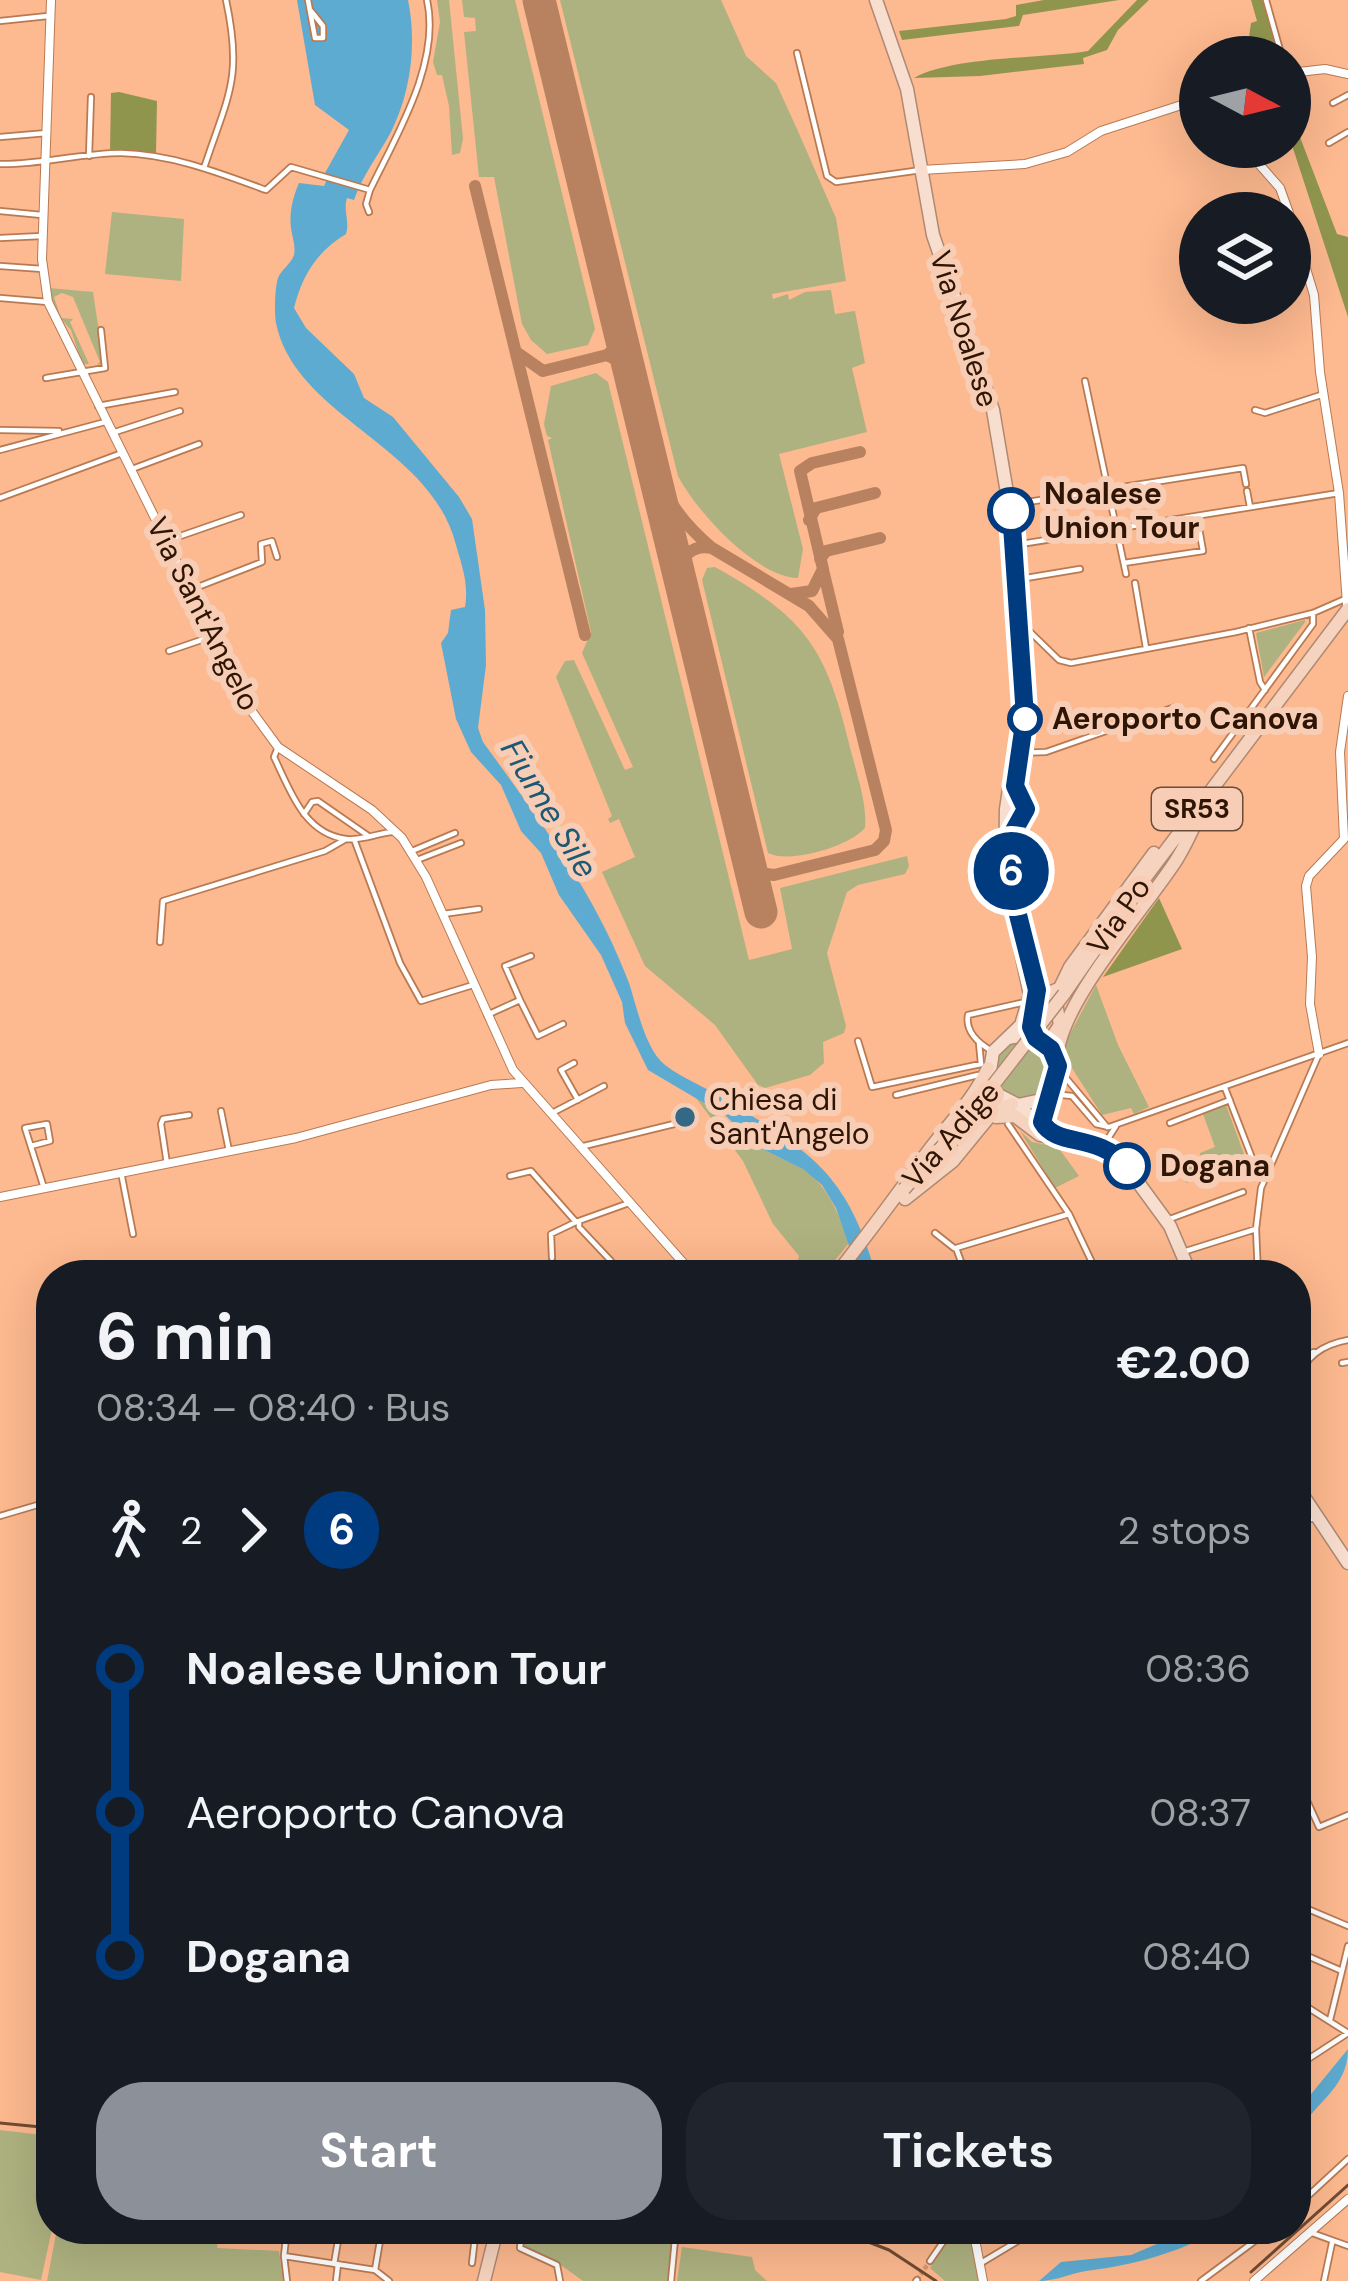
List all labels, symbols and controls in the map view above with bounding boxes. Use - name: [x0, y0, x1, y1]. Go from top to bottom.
- north arrow: [1179, 36, 1311, 168]
- map controls: [1179, 36, 1311, 324]
- button: layers: [1179, 192, 1311, 324]
- street label: Via Noalese: [921, 246, 1008, 412]
- place label: Noalese Union Tour: [1044, 474, 1199, 547]
- marker: Noalese Union Tour: [989, 489, 1033, 533]
- street label: Via Sant'Angelo: [138, 510, 269, 717]
- place label: Aeroporto Canova: [1052, 699, 1319, 738]
- marker: Aeroporto Canova: [1009, 703, 1041, 735]
- water label: Fiume Sile: [491, 731, 608, 886]
- road number: SR53: [1152, 788, 1242, 830]
- line badge: 6: [972, 832, 1050, 910]
- text: 6: [998, 843, 1024, 898]
- street label: Via Po: [1078, 869, 1159, 962]
- street label: Via Adige: [893, 1073, 1008, 1196]
- place label: Chiesa di Sant'Angelo: [709, 1080, 869, 1153]
- marker: Chiesa di Sant'Angelo: [672, 1104, 698, 1130]
- marker: Dogana: [1105, 1144, 1149, 1188]
- place label: Dogana: [1160, 1146, 1270, 1185]
- text: 6 min: [96, 1294, 274, 1379]
- text: €2.00: [1117, 1333, 1251, 1392]
- text: 08:34 – 08:40 · Bus: [96, 1382, 450, 1433]
- icon: walk: [96, 1497, 162, 1563]
- icon: forward: [220, 1497, 286, 1563]
- text: 6: [328, 1502, 355, 1557]
- text: 2: [180, 1505, 202, 1556]
- text: 2 stops: [1118, 1505, 1251, 1556]
- text: Noalese Union Tour: [186, 1639, 606, 1698]
- text: 08:36: [1145, 1643, 1251, 1694]
- text: Aeroporto Canova: [186, 1783, 565, 1842]
- text: 08:37: [1150, 1787, 1251, 1838]
- text: Dogana: [186, 1927, 351, 1986]
- text: 08:40: [1142, 1931, 1251, 1982]
- button: Start: [96, 2082, 662, 2220]
- button: Tickets: [686, 2082, 1251, 2220]

